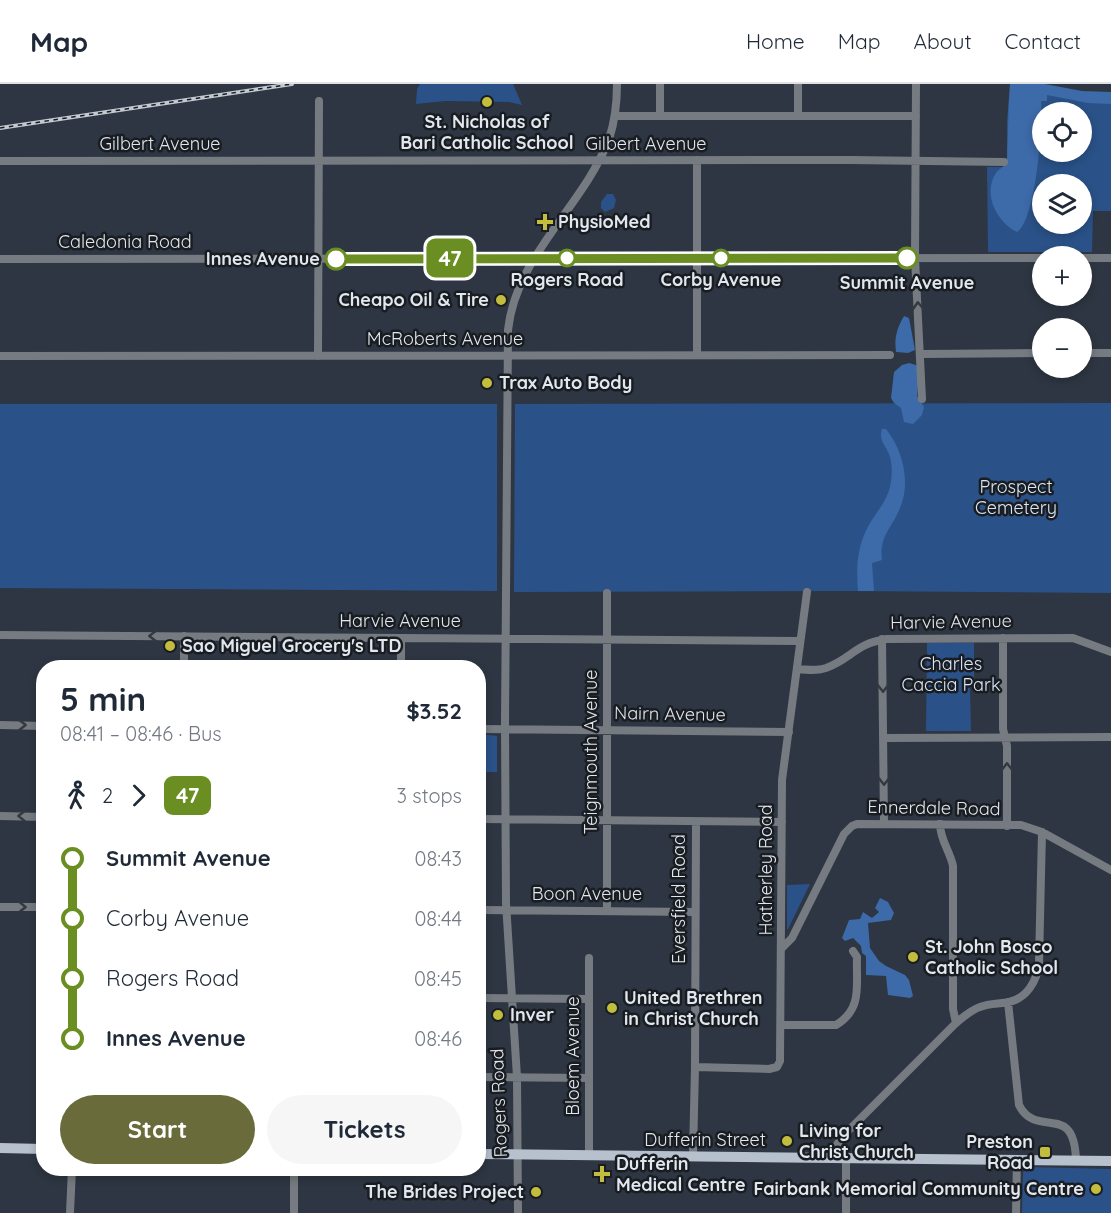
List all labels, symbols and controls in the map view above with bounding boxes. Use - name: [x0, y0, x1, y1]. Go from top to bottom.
- text: Map: [30, 24, 88, 59]
- text: Home: [746, 28, 805, 54]
- text: Map: [838, 28, 881, 54]
- text: About: [914, 28, 972, 54]
- text: Contact: [1005, 28, 1081, 54]
- marker: St. Nicholas of Bari Catholic School: [480, 95, 494, 109]
- map controls: [1032, 102, 1092, 378]
- button: locate: [1032, 102, 1092, 162]
- place label: St. Nicholas of Bari Catholic School: [400, 110, 574, 154]
- street label: Gilbert Avenue: [99, 132, 221, 155]
- street label: Gilbert Avenue: [585, 132, 707, 155]
- button: layers: [1032, 174, 1092, 234]
- place label: PhysioMed: [558, 210, 651, 233]
- marker: PhysioMed: [536, 213, 554, 231]
- street label: Caledonia Road: [58, 230, 192, 253]
- line badge: 47: [423, 238, 477, 278]
- text: 47: [438, 245, 462, 271]
- button: +: [1032, 246, 1092, 306]
- place label: Innes Avenue: [206, 247, 320, 270]
- marker: Summit Avenue: [896, 247, 918, 269]
- marker: Innes Avenue: [325, 248, 347, 270]
- marker: Rogers Road: [558, 249, 576, 267]
- marker: Corby Avenue: [712, 249, 730, 267]
- place label: Rogers Road: [511, 268, 623, 291]
- place label: Corby Avenue: [661, 268, 781, 291]
- place label: Summit Avenue: [840, 271, 974, 294]
- place label: Cheapo Oil & Tire: [338, 288, 489, 311]
- marker: Cheapo Oil & Tire: [494, 293, 508, 307]
- one-way arrow: [912, 301, 925, 310]
- button: −: [1032, 318, 1092, 378]
- street label: McRoberts Avenue: [367, 327, 523, 350]
- place label: Trax Auto Body: [499, 371, 632, 394]
- marker: Trax Auto Body: [480, 376, 494, 390]
- park label: Prospect Cemetery: [975, 475, 1057, 519]
- street label: Harvie Avenue: [339, 609, 461, 632]
- street label: Harvie Avenue: [890, 609, 1012, 634]
- one-way arrow: [149, 630, 158, 642]
- place label: Sao Miguel Grocery's LTD: [182, 634, 401, 657]
- marker: Sao Miguel Grocery's LTD: [163, 639, 177, 653]
- park label: Charles Caccia Park: [901, 652, 1001, 696]
- street label: Teignmouth Avenue: [579, 670, 602, 834]
- text: 5 min: [60, 678, 146, 719]
- one-way arrow: [877, 684, 889, 693]
- text: $3.52: [406, 697, 462, 725]
- street label: Nairn Avenue: [614, 701, 726, 726]
- one-way arrow: [17, 719, 26, 731]
- text: 08:41 – 08:46 · Bus: [60, 721, 222, 746]
- one-way arrow: [1001, 763, 1013, 772]
- one-way arrow: [878, 776, 890, 785]
- icon: walk: [60, 779, 93, 812]
- icon: forward: [122, 779, 155, 812]
- text: 47: [176, 782, 199, 808]
- text: 2: [102, 783, 113, 808]
- text: 3 stops: [396, 783, 462, 808]
- street label: Ennerdale Road: [867, 795, 1001, 820]
- street label: Hatherley Road: [754, 804, 777, 936]
- one-way arrow: [17, 810, 26, 823]
- street label: Eversfield Road: [667, 834, 690, 964]
- text: Summit Avenue: [106, 844, 271, 872]
- text: 08:43: [415, 846, 462, 871]
- street label: Boon Avenue: [532, 882, 642, 905]
- one-way arrow: [17, 901, 26, 913]
- text: Corby Avenue: [106, 904, 249, 932]
- text: 08:44: [414, 906, 462, 931]
- place label: St. John Bosco Catholic School: [925, 935, 1058, 979]
- marker: St. John Bosco Catholic School: [906, 950, 920, 964]
- text: Rogers Road: [106, 964, 239, 992]
- text: 08:45: [414, 966, 462, 991]
- place label: United Brethren in Christ Church: [624, 986, 762, 1030]
- street label: Bloem Avenue: [561, 996, 584, 1116]
- marker: United Brethren in Christ Church: [605, 1001, 619, 1015]
- place label: Inver: [510, 1003, 554, 1026]
- marker: Inver: [491, 1008, 505, 1022]
- text: Innes Avenue: [106, 1024, 246, 1052]
- text: 08:46: [414, 1026, 462, 1051]
- street label: Rogers Road: [485, 1048, 512, 1158]
- button: Start: [60, 1095, 255, 1164]
- button: Tickets: [267, 1095, 462, 1164]
- place label: Living for Christ Church: [799, 1119, 914, 1163]
- street label: Dufferin Street: [644, 1128, 766, 1151]
- place label: Preston Road: [966, 1130, 1033, 1174]
- marker: Living for Christ Church: [780, 1134, 794, 1148]
- marker: Preston Road: [1038, 1145, 1052, 1159]
- place label: Dufferin Medical Centre: [616, 1152, 746, 1196]
- marker: Dufferin Medical Centre: [593, 1165, 611, 1183]
- place label: Fairbank Memorial Community Centre: [754, 1177, 1084, 1200]
- place label: The Brides Project: [365, 1180, 524, 1203]
- marker: Fairbank Memorial Community Centre: [1089, 1182, 1103, 1196]
- marker: The Brides Project: [529, 1185, 543, 1199]

